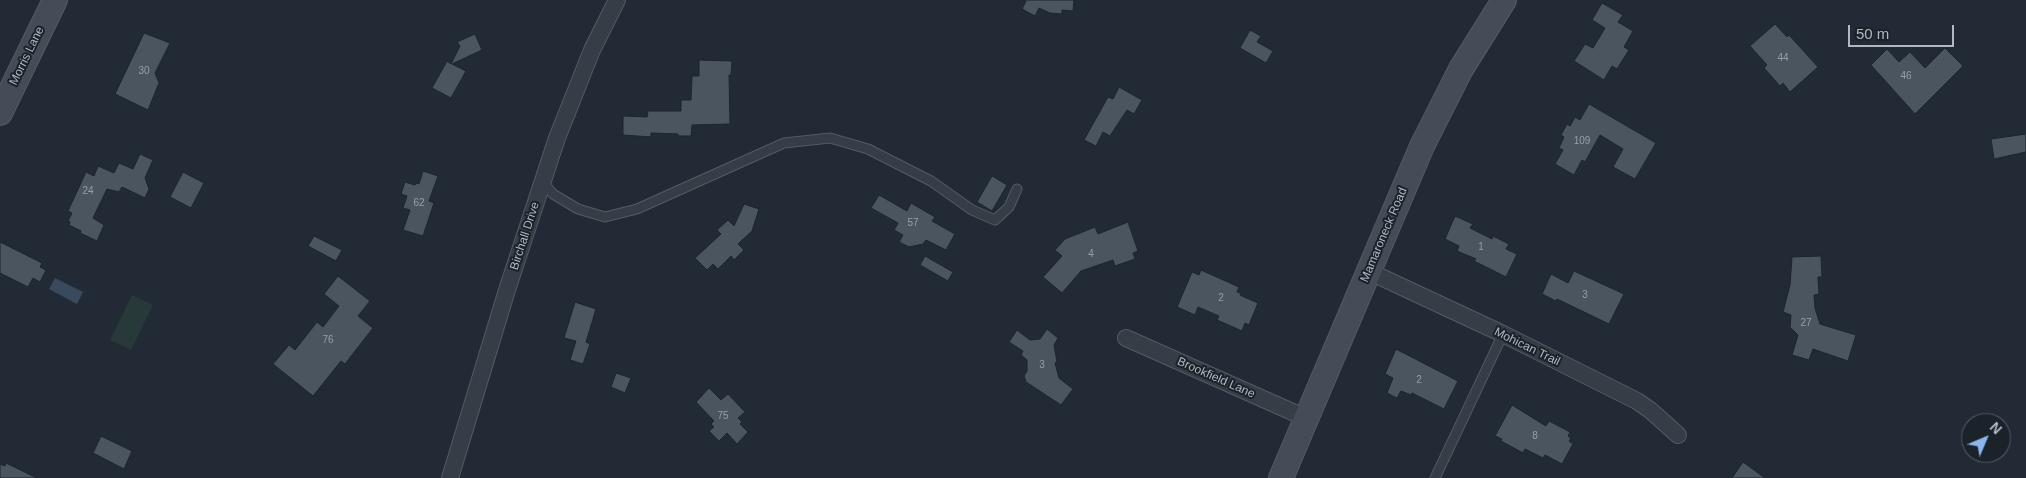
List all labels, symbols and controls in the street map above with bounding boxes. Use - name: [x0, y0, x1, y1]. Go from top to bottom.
- scale bar: [1851, 15, 1957, 47]
- street label: Morris Lane: [7, 24, 47, 88]
- text: 50 m: [1856, 25, 1889, 42]
- house number: 44: [1777, 52, 1789, 64]
- house number: 30: [138, 65, 150, 77]
- house number: 46: [1900, 70, 1912, 82]
- house number: 109: [1574, 135, 1590, 147]
- house number: 24: [82, 185, 94, 197]
- street label: Mamaroneck Road: [1358, 186, 1410, 284]
- house number: 62: [413, 197, 425, 209]
- street label: Birchall Drive: [507, 200, 543, 272]
- house number: 57: [907, 217, 919, 229]
- house number: 1: [1478, 241, 1484, 253]
- house number: 4: [1088, 248, 1094, 260]
- house number: 3: [1582, 289, 1588, 301]
- house number: 2: [1218, 292, 1224, 304]
- house number: 27: [1800, 317, 1812, 329]
- street label: Mohican Trail: [1492, 325, 1562, 369]
- house number: 76: [322, 334, 334, 346]
- street label: Brookfield Lane: [1175, 354, 1257, 402]
- house number: 3: [1039, 359, 1045, 371]
- house number: 2: [1416, 374, 1422, 386]
- house number: 75: [717, 410, 729, 422]
- north arrow: [1961, 413, 2011, 463]
- text: N: [1987, 419, 2005, 437]
- house number: 8: [1532, 430, 1538, 442]

